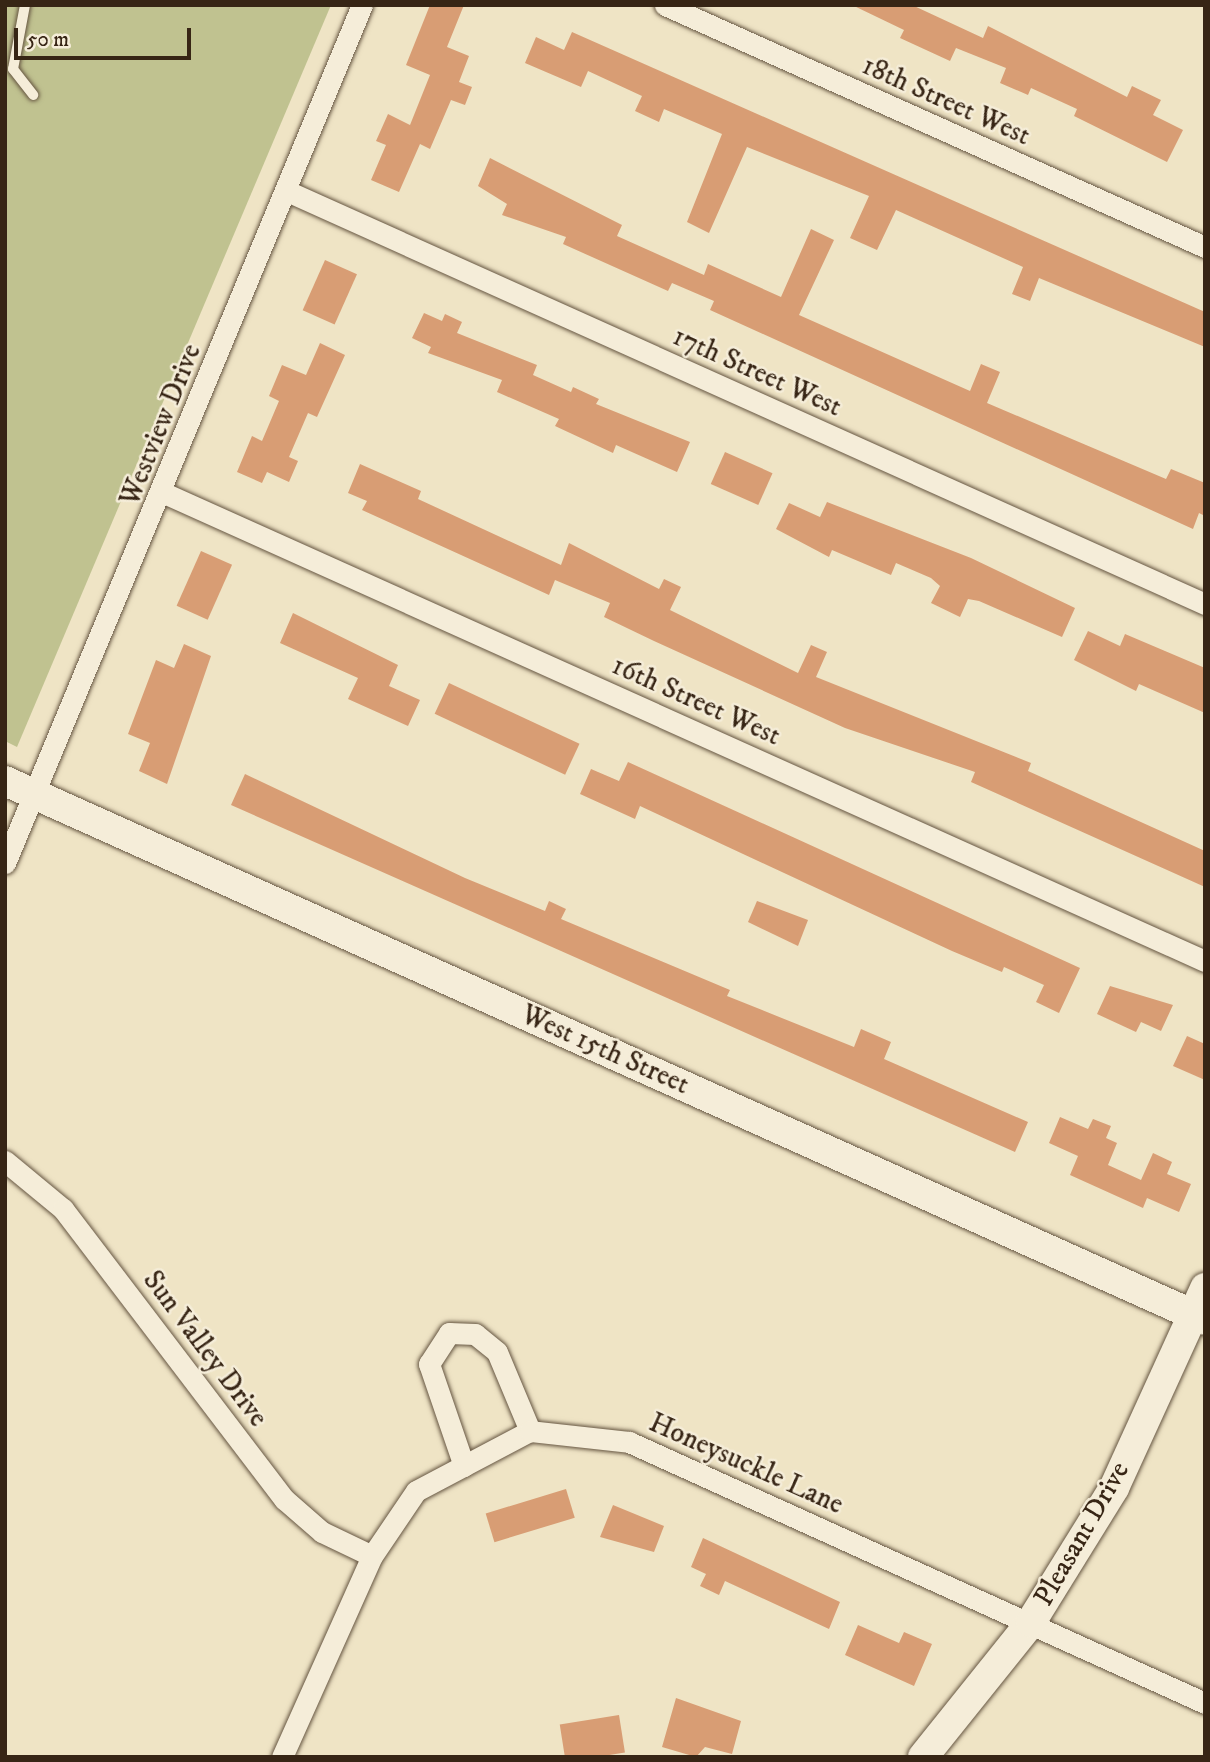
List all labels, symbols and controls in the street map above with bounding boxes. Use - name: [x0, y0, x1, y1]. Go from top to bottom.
- scale bar: [18, 14, 194, 58]
- text: 50 m: [27, 27, 69, 53]
- street label: 18th Street West: [857, 49, 1035, 153]
- street label: 17th Street West: [667, 320, 847, 424]
- street label: Westview Drive: [113, 339, 209, 511]
- street label: 16th Street West: [607, 649, 785, 753]
- street label: West 15th Street: [516, 998, 694, 1102]
- street label: Sun Valley Drive: [135, 1264, 275, 1434]
- street label: Honeysuckle Lane: [644, 1406, 848, 1522]
- street label: Pleasant Drive: [1027, 1456, 1137, 1612]

